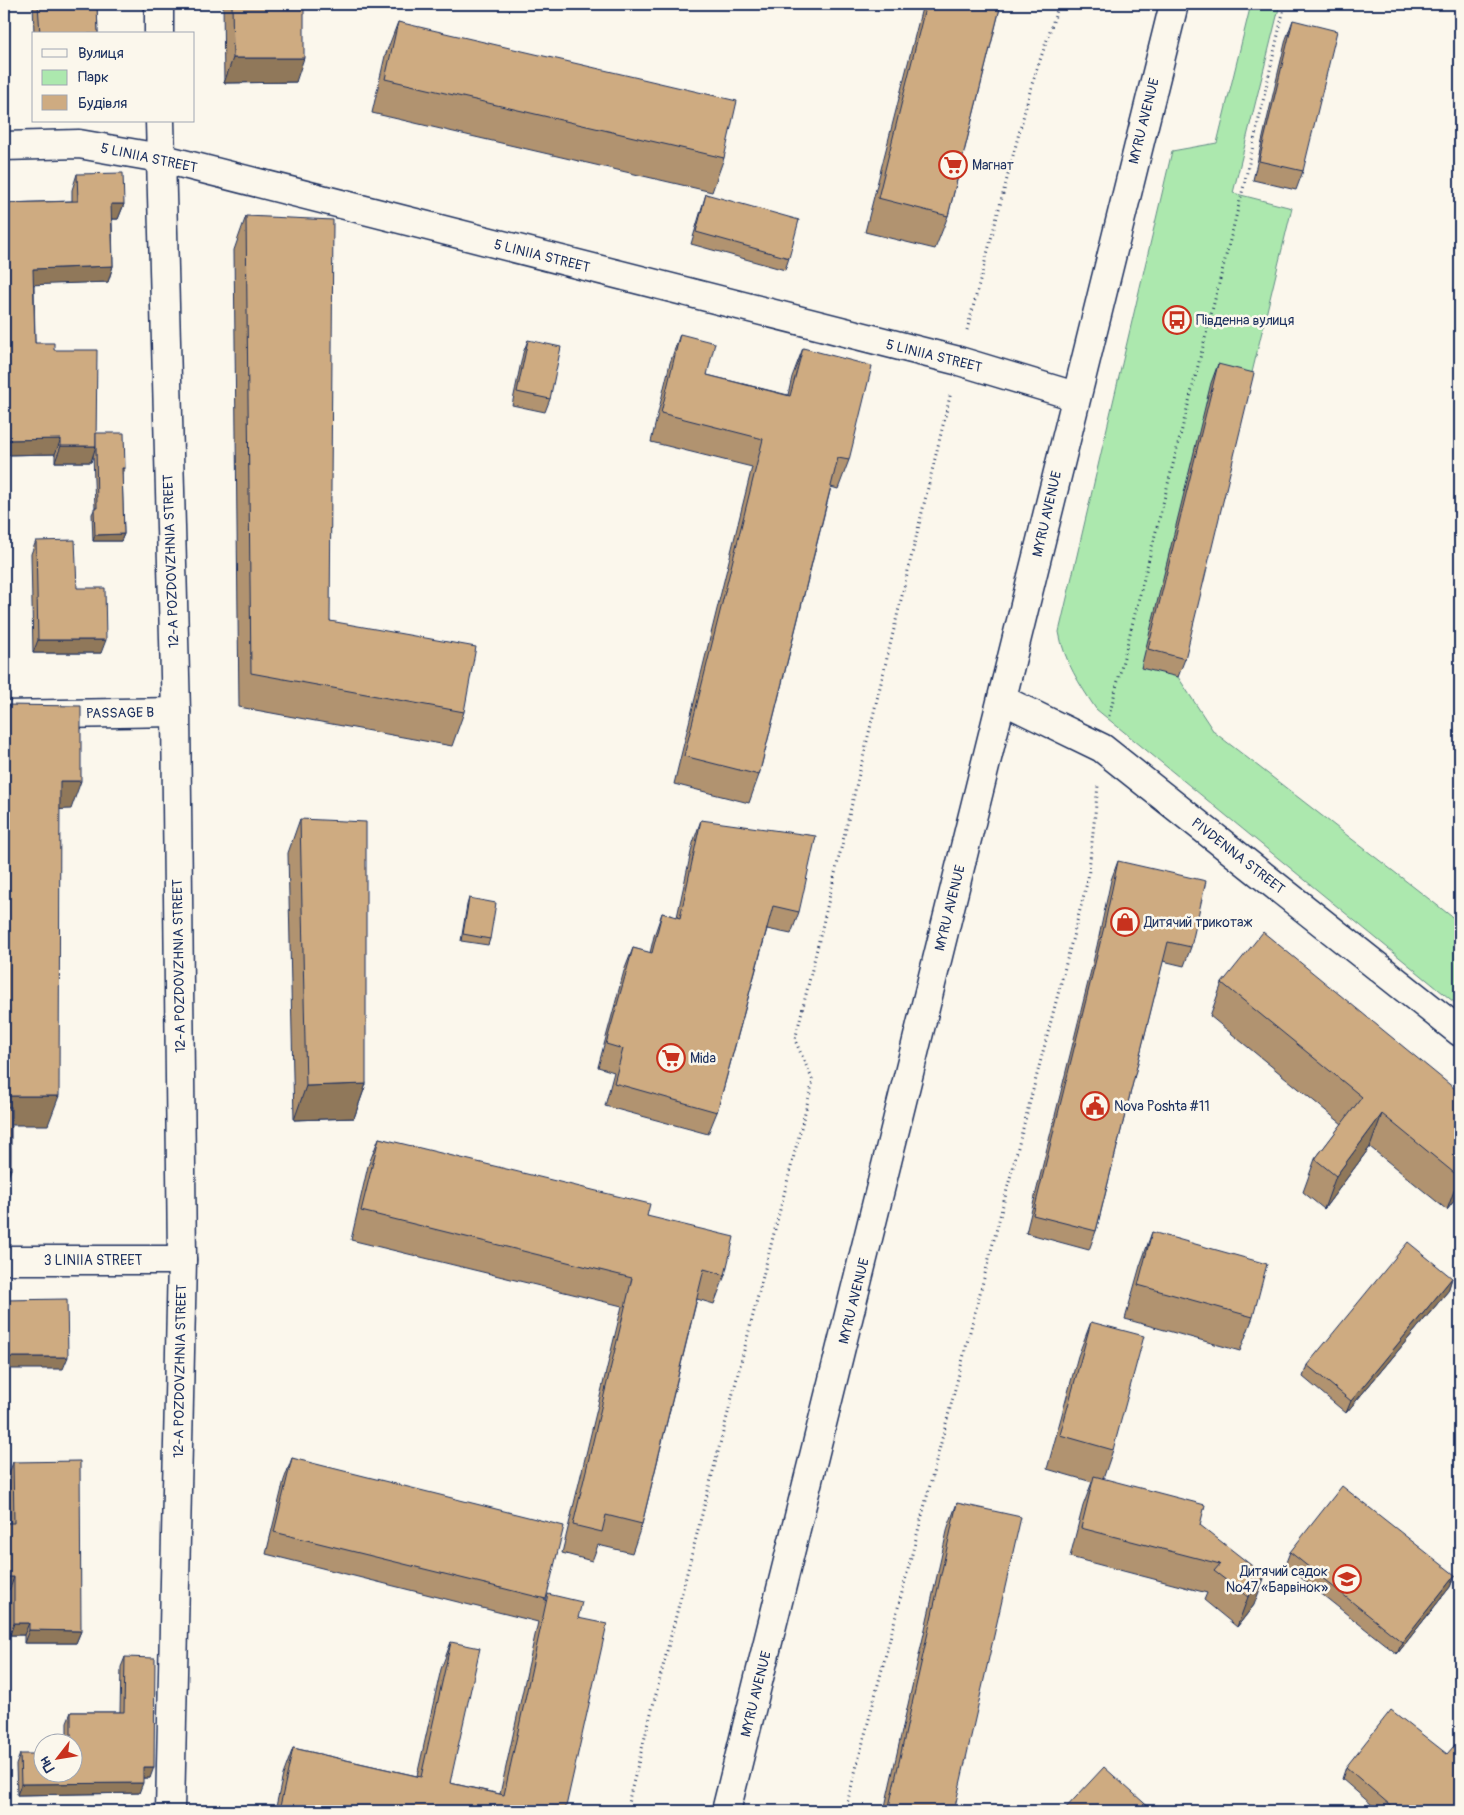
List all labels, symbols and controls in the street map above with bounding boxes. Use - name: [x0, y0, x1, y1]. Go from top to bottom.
- legend: [32, 32, 195, 122]
- text: Вулиця: [78, 44, 124, 63]
- text: Парк: [78, 68, 109, 87]
- street label: MYRU AVENUE: [1125, 76, 1163, 166]
- text: Будівля: [78, 94, 127, 113]
- street label: 5 LINIIA STREET: [99, 139, 199, 177]
- supermarket icon: Магнат: [938, 150, 968, 180]
- place label: Магнат: [972, 157, 1014, 174]
- street label: 5 LINIIA STREET: [492, 236, 592, 276]
- bus stop icon: Південна вулиця: [1162, 305, 1192, 335]
- place label: Південна вулиця: [1196, 312, 1294, 329]
- street label: 5 LINIIA STREET: [884, 336, 984, 376]
- street label: MYRU AVENUE: [1029, 469, 1065, 559]
- street label: 12-A POZDOVZHNIA STREET: [159, 474, 183, 648]
- street label: PASSAGE B: [86, 704, 154, 722]
- street label: PIVDENNA STREET: [1188, 814, 1288, 898]
- street label: MYRU AVENUE: [931, 863, 969, 953]
- street label: 12-A POZDOVZHNIA STREET: [169, 879, 189, 1053]
- shop icon: Дитячий трикотаж: [1110, 907, 1140, 937]
- place label: Дитячий трикотаж: [1143, 914, 1252, 931]
- supermarket icon: Mida: [656, 1043, 686, 1073]
- place label: Mida: [690, 1050, 716, 1067]
- public building icon: Nova Poshta #11: [1080, 1091, 1110, 1121]
- place label: Nova Poshta #11: [1114, 1098, 1210, 1115]
- street label: 3 LINIIA STREET: [44, 1252, 143, 1269]
- street label: MYRU AVENUE: [835, 1256, 873, 1346]
- street label: 12-A POZDOVZHNIA STREET: [170, 1284, 190, 1458]
- place label: Дитячий садок №47 «Барвінок»: [1226, 1563, 1328, 1596]
- school or university icon: Дитячий садок №47 «Барвінок»: [1332, 1564, 1362, 1594]
- street label: MYRU AVENUE: [737, 1649, 775, 1739]
- north arrow: [32, 1732, 82, 1782]
- text: Пн: [36, 1753, 59, 1775]

